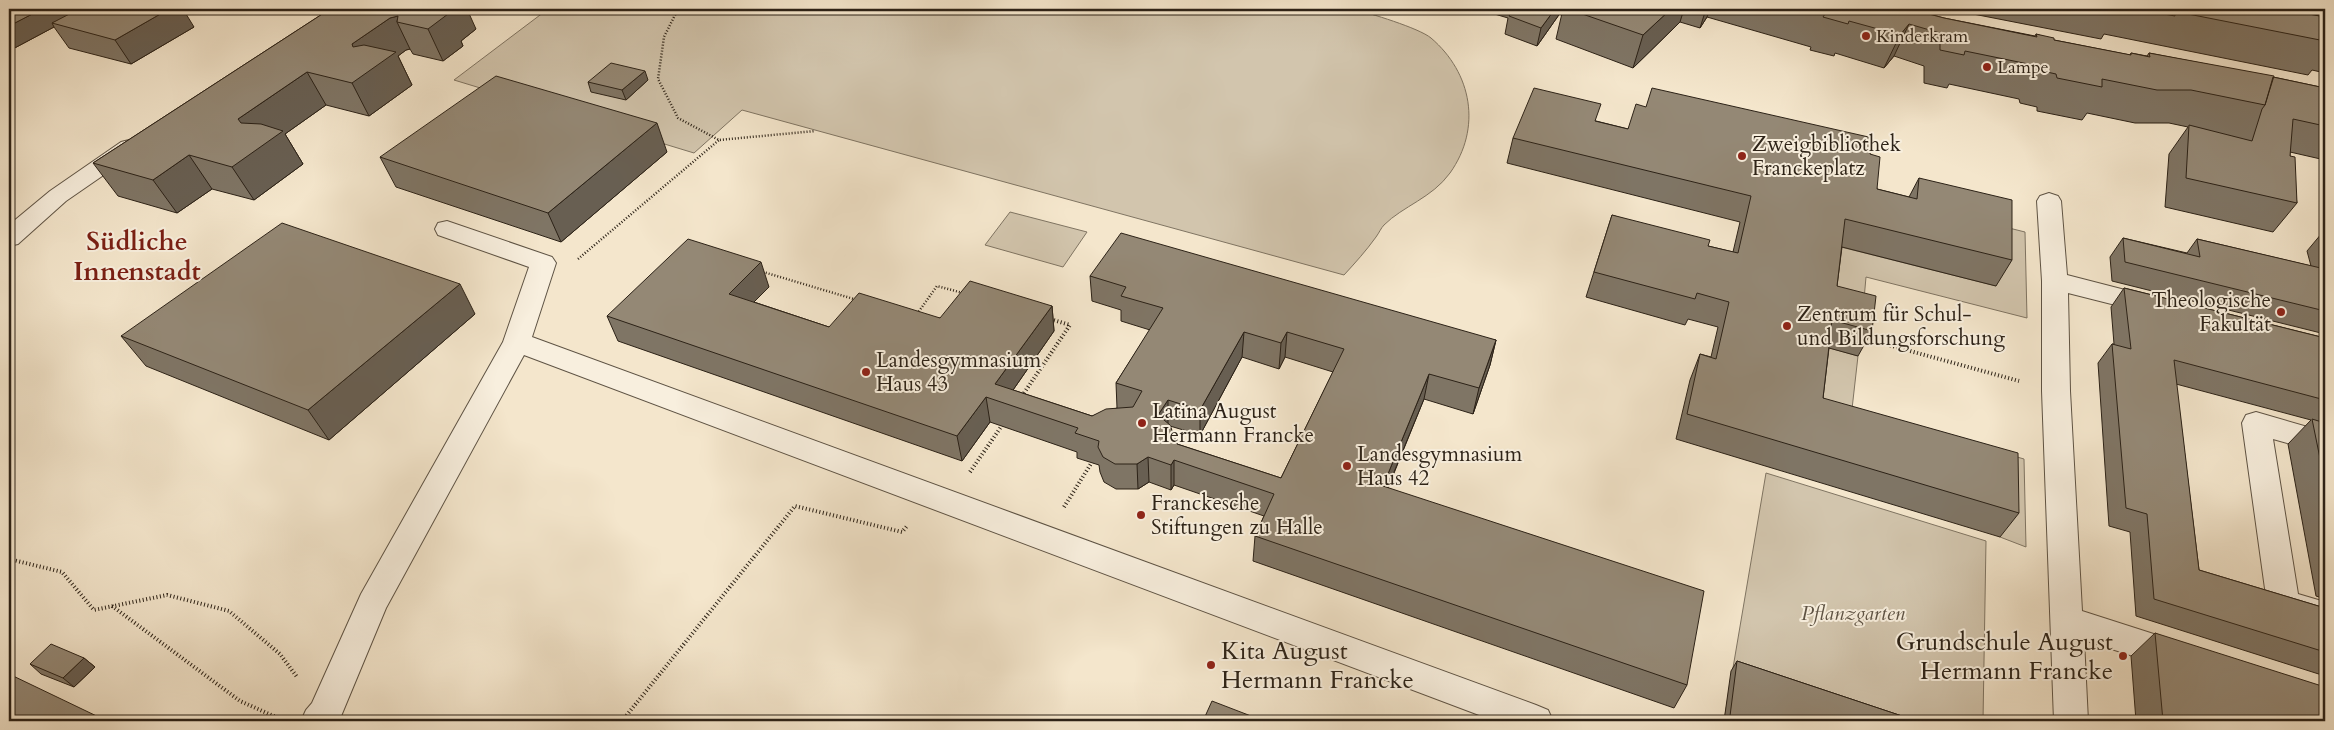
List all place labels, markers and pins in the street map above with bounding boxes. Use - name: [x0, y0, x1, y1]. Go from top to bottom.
- place label: Kinderkram: [1876, 24, 1969, 49]
- marker: Kinderkram: [1860, 30, 1872, 42]
- place label: Lampe: [1997, 55, 2049, 80]
- marker: Lampe: [1981, 61, 1993, 73]
- place label: Zweigbibliothek Franckeplatz: [1752, 130, 1902, 183]
- marker: Zweigbibliothek Franckeplatz: [1736, 150, 1748, 162]
- place label: Theologische Fakultät: [2151, 286, 2271, 339]
- place label: Zentrum für Schul- und Bildungsforschung: [1797, 300, 2005, 353]
- marker: Theologische Fakultät: [2275, 306, 2287, 318]
- marker: Zentrum für Schul- und Bildungsforschung: [1781, 320, 1793, 332]
- place label: Landesgymnasium Haus 43: [876, 346, 1042, 399]
- marker: Landesgymnasium Haus 43: [860, 366, 872, 378]
- place label: Latina August Hermann Francke: [1152, 397, 1314, 450]
- marker: Latina August Hermann Francke: [1136, 417, 1148, 429]
- place label: Landesgymnasium Haus 42: [1357, 440, 1523, 493]
- marker: Landesgymnasium Haus 42: [1341, 460, 1353, 472]
- place label: Franckesche Stiftungen zu Halle: [1151, 489, 1323, 542]
- marker: Franckesche Stiftungen zu Halle: [1135, 509, 1147, 521]
- place label: Grundschule August Hermann Francke: [1896, 625, 2113, 688]
- place label: Kita August Hermann Francke: [1221, 634, 1414, 697]
- marker: Grundschule August Hermann Francke: [2117, 650, 2129, 662]
- marker: Kita August Hermann Francke: [1205, 659, 1217, 671]

